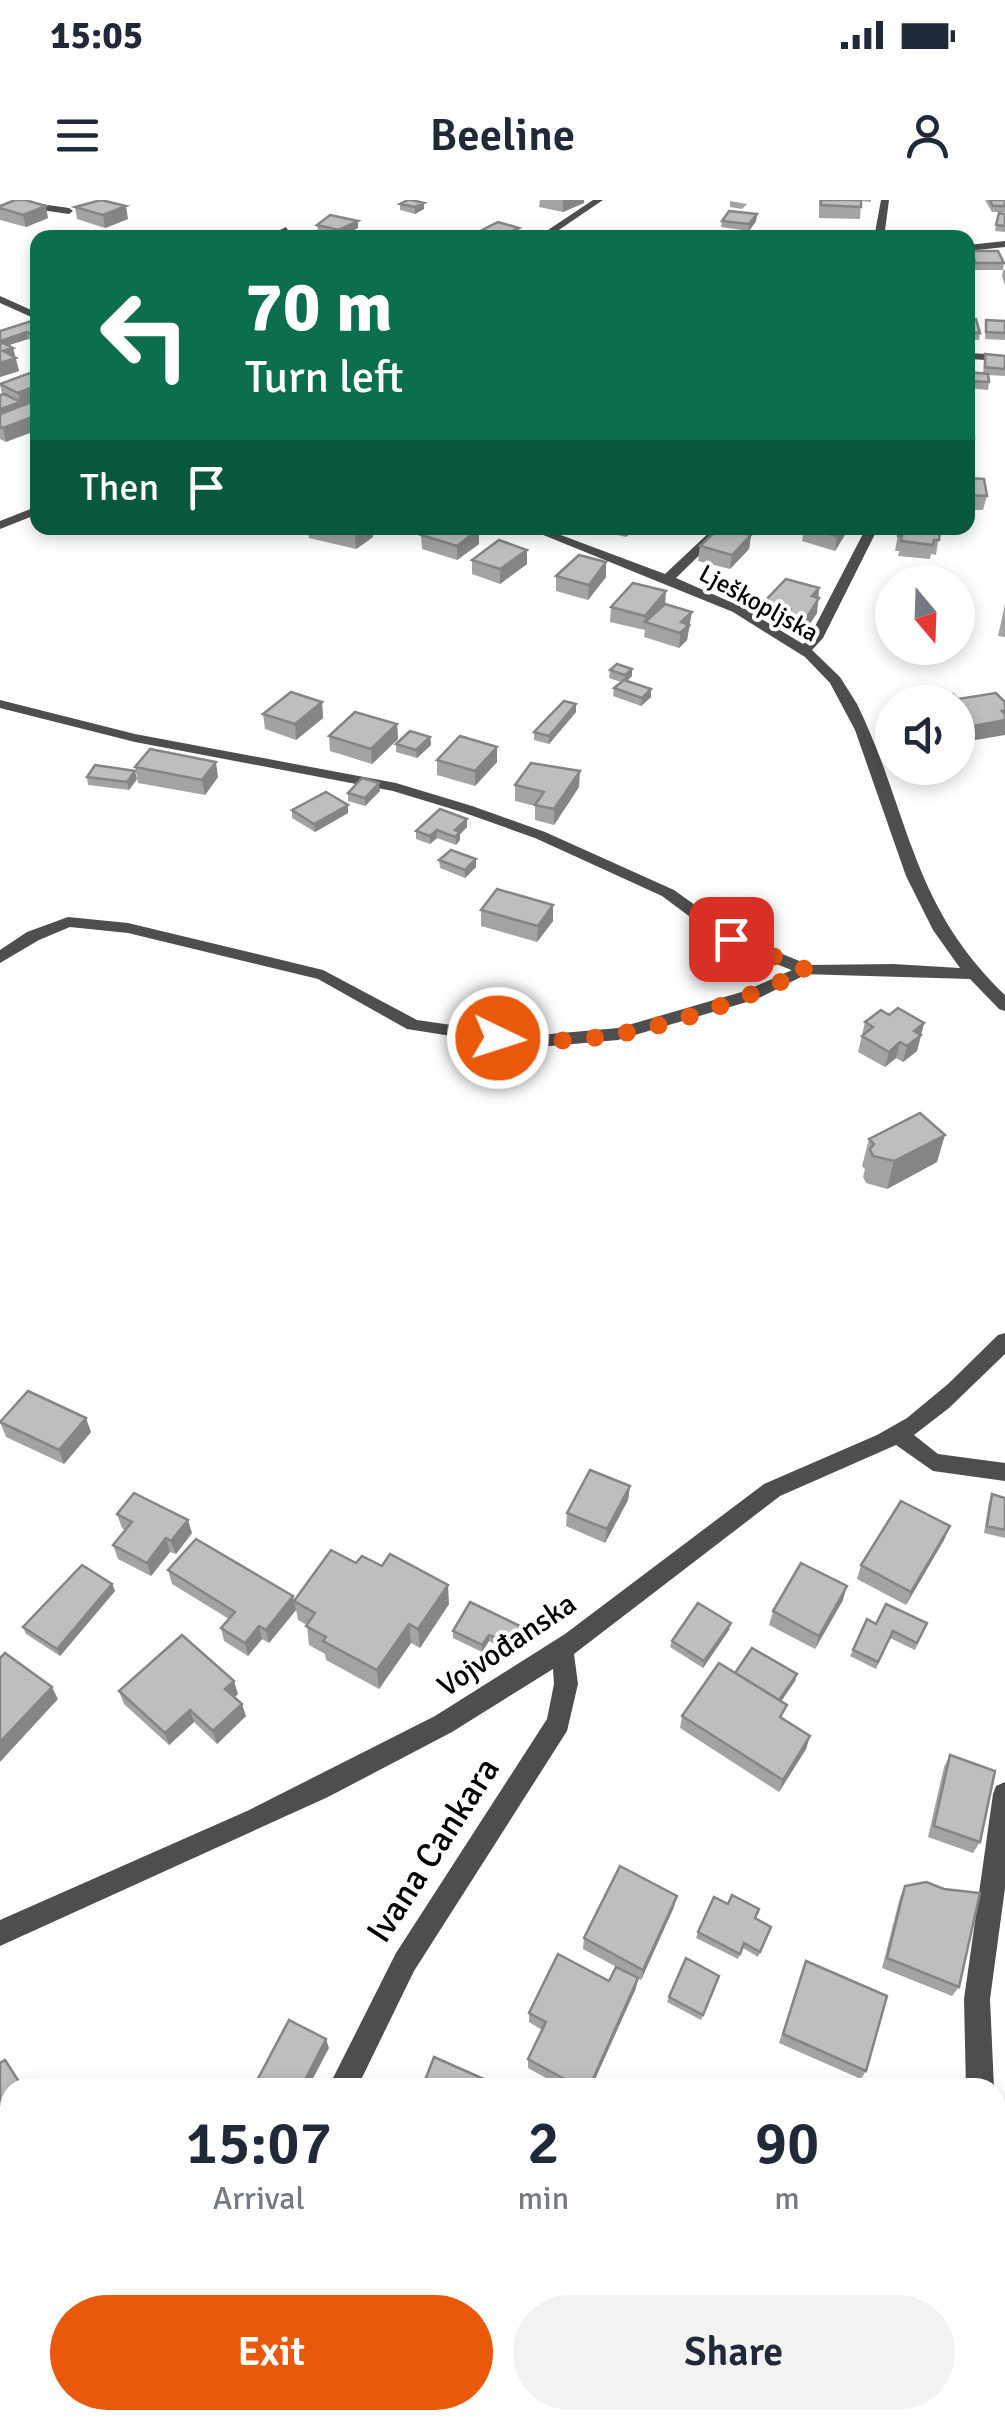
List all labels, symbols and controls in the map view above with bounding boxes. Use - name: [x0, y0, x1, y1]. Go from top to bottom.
- text: 15:05: [50, 12, 143, 59]
- icon: menu: [50, 108, 105, 163]
- text: Beeline: [430, 108, 575, 163]
- icon: person: [900, 108, 955, 163]
- text: 70 m: [245, 264, 393, 350]
- icon: left: [80, 270, 210, 400]
- text: Turn left: [245, 350, 404, 405]
- icon: arrive: [179, 460, 234, 515]
- text: Then: [80, 464, 159, 511]
- street label: Lješkopljska: [694, 558, 824, 648]
- north arrow: [875, 565, 975, 665]
- map controls: [875, 565, 975, 785]
- button: sound: [875, 685, 975, 785]
- pin: [689, 897, 774, 982]
- icon: arrive: [704, 912, 759, 967]
- position arrow: [446, 986, 550, 1090]
- street label: Vojvođanska: [431, 1585, 583, 1705]
- street label: Ivana Cankara: [357, 1749, 509, 1951]
- text: 15:07: [186, 2107, 332, 2181]
- text: 2: [527, 2107, 560, 2181]
- text: 90: [755, 2107, 819, 2181]
- text: Arrival: [213, 2179, 305, 2218]
- text: min: [518, 2179, 569, 2218]
- text: m: [774, 2179, 800, 2218]
- button: Exit: [50, 2295, 493, 2410]
- button: Share: [513, 2295, 955, 2410]

